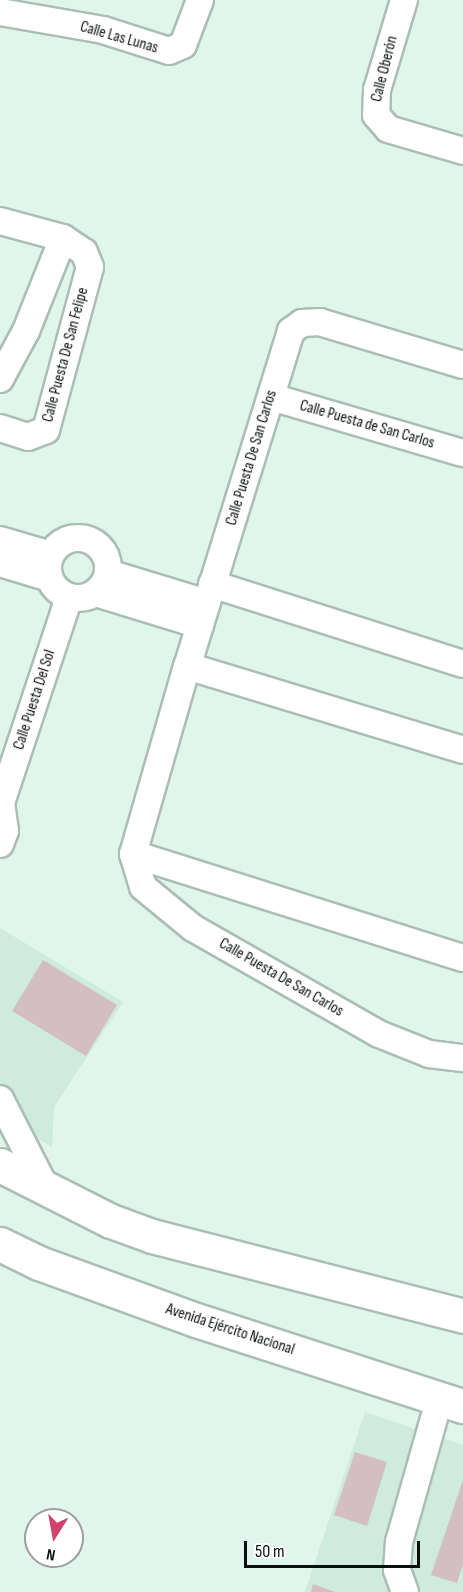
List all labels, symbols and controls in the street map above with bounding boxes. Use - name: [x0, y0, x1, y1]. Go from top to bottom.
- street label: Calle Las Lunas: [78, 18, 160, 58]
- street label: Calle Oberón: [368, 34, 402, 104]
- street label: Calle Puesta De San Felipe: [39, 286, 93, 424]
- street label: Calle Puesta De San Carlos: [222, 388, 282, 528]
- street label: Calle Puesta de San Carlos: [297, 397, 437, 453]
- street label: Calle Puesta Del Sol: [10, 648, 60, 752]
- street label: Calle Puesta De San Carlos: [215, 935, 347, 1021]
- street label: Avenida Ejército Nacional: [163, 1300, 297, 1360]
- north arrow: [24, 1508, 84, 1568]
- scale bar: [247, 1529, 422, 1567]
- text: 50 m: [255, 1541, 285, 1562]
- text: N: [45, 1544, 57, 1564]

